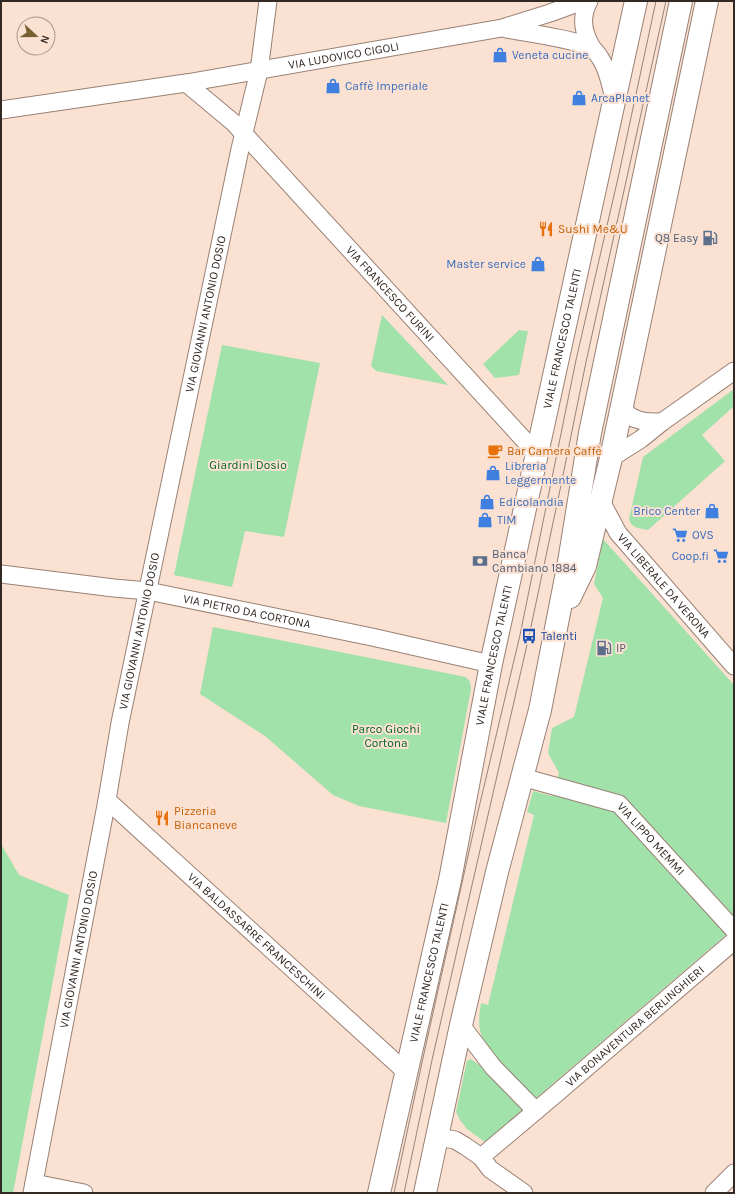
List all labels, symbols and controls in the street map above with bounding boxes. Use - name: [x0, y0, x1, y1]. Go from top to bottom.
- north arrow: [16, 16, 56, 56]
- text: N: [37, 33, 52, 45]
- street label: VIA LUDOVICO CIGOLI: [287, 39, 400, 72]
- shop icon: Veneta cucine: [491, 46, 509, 64]
- place label: Veneta cucine: [512, 48, 589, 62]
- shop icon: Caffè Imperiale: [324, 77, 342, 95]
- place label: Caffè Imperiale: [345, 79, 428, 93]
- shop icon: ArcaPlanet: [570, 89, 588, 107]
- place label: ArcaPlanet: [591, 91, 650, 105]
- restaurant icon: Sushi Me&U: [537, 220, 555, 238]
- place label: Sushi Me&U: [558, 222, 628, 236]
- fuel station icon: Q8 Easy: [701, 229, 719, 247]
- place label: Q8 Easy: [655, 231, 698, 245]
- street label: VIA GIOVANNI ANTONIO DOSIO: [182, 234, 229, 394]
- street label: VIA FRANCESCO FURINI: [343, 243, 438, 344]
- shop icon: Master service: [529, 255, 547, 273]
- place label: Master service: [446, 257, 526, 271]
- street label: VIALE FRANCESCO TALENTI: [540, 267, 584, 410]
- cafe icon: Bar Camera Caffè: [486, 442, 504, 460]
- place label: Bar Camera Caffè: [507, 444, 602, 458]
- park label: Giardini Dosio: [209, 458, 287, 472]
- place label: Libreria Leggermente: [505, 459, 576, 487]
- shop icon: Libreria Leggermente: [484, 464, 502, 482]
- shop icon: Edicolandia: [478, 493, 496, 511]
- place label: Edicolandia: [499, 495, 564, 509]
- shop icon: Brico Center: [703, 502, 721, 520]
- place label: Brico Center: [633, 504, 701, 518]
- shop icon: TIM: [476, 511, 494, 529]
- place label: TIM: [497, 513, 517, 527]
- supermarket icon: OVS: [671, 526, 689, 544]
- place label: OVS: [692, 528, 714, 542]
- street label: VIA LIBERALE DA VERONA: [615, 530, 713, 641]
- place label: Banca Cambiano 1884: [492, 547, 577, 575]
- supermarket icon: Coop.fi: [712, 547, 730, 565]
- place label: Coop.fi: [672, 549, 709, 563]
- street label: VIA GIOVANNI ANTONIO DOSIO: [116, 551, 162, 711]
- bank icon: Banca Cambiano 1884: [471, 552, 489, 570]
- street label: VIALE FRANCESCO TALENTI: [473, 584, 515, 726]
- street label: VIA PIETRO DA CORTONA: [182, 591, 312, 631]
- bus stop icon: Talenti: [520, 627, 538, 645]
- place label: Talenti: [541, 629, 577, 643]
- fuel station icon: IP: [595, 639, 613, 657]
- place label: IP: [616, 641, 626, 655]
- park label: Parco Giochi Cortona: [352, 722, 420, 750]
- street label: VIA LIPPO MEMMI: [614, 800, 688, 878]
- place label: Pizzeria Biancaneve: [174, 804, 237, 832]
- restaurant icon: Pizzeria Biancaneve: [153, 809, 171, 827]
- street label: VIA GIOVANNI ANTONIO DOSIO: [57, 869, 100, 1029]
- street label: VIA BALDASSARRE FRANCESCHINI: [185, 870, 328, 1002]
- street label: VIALE FRANCESCO TALENTI: [406, 901, 452, 1044]
- street label: VIA BONAVENTURA BERLINGHIERI: [563, 963, 707, 1089]

